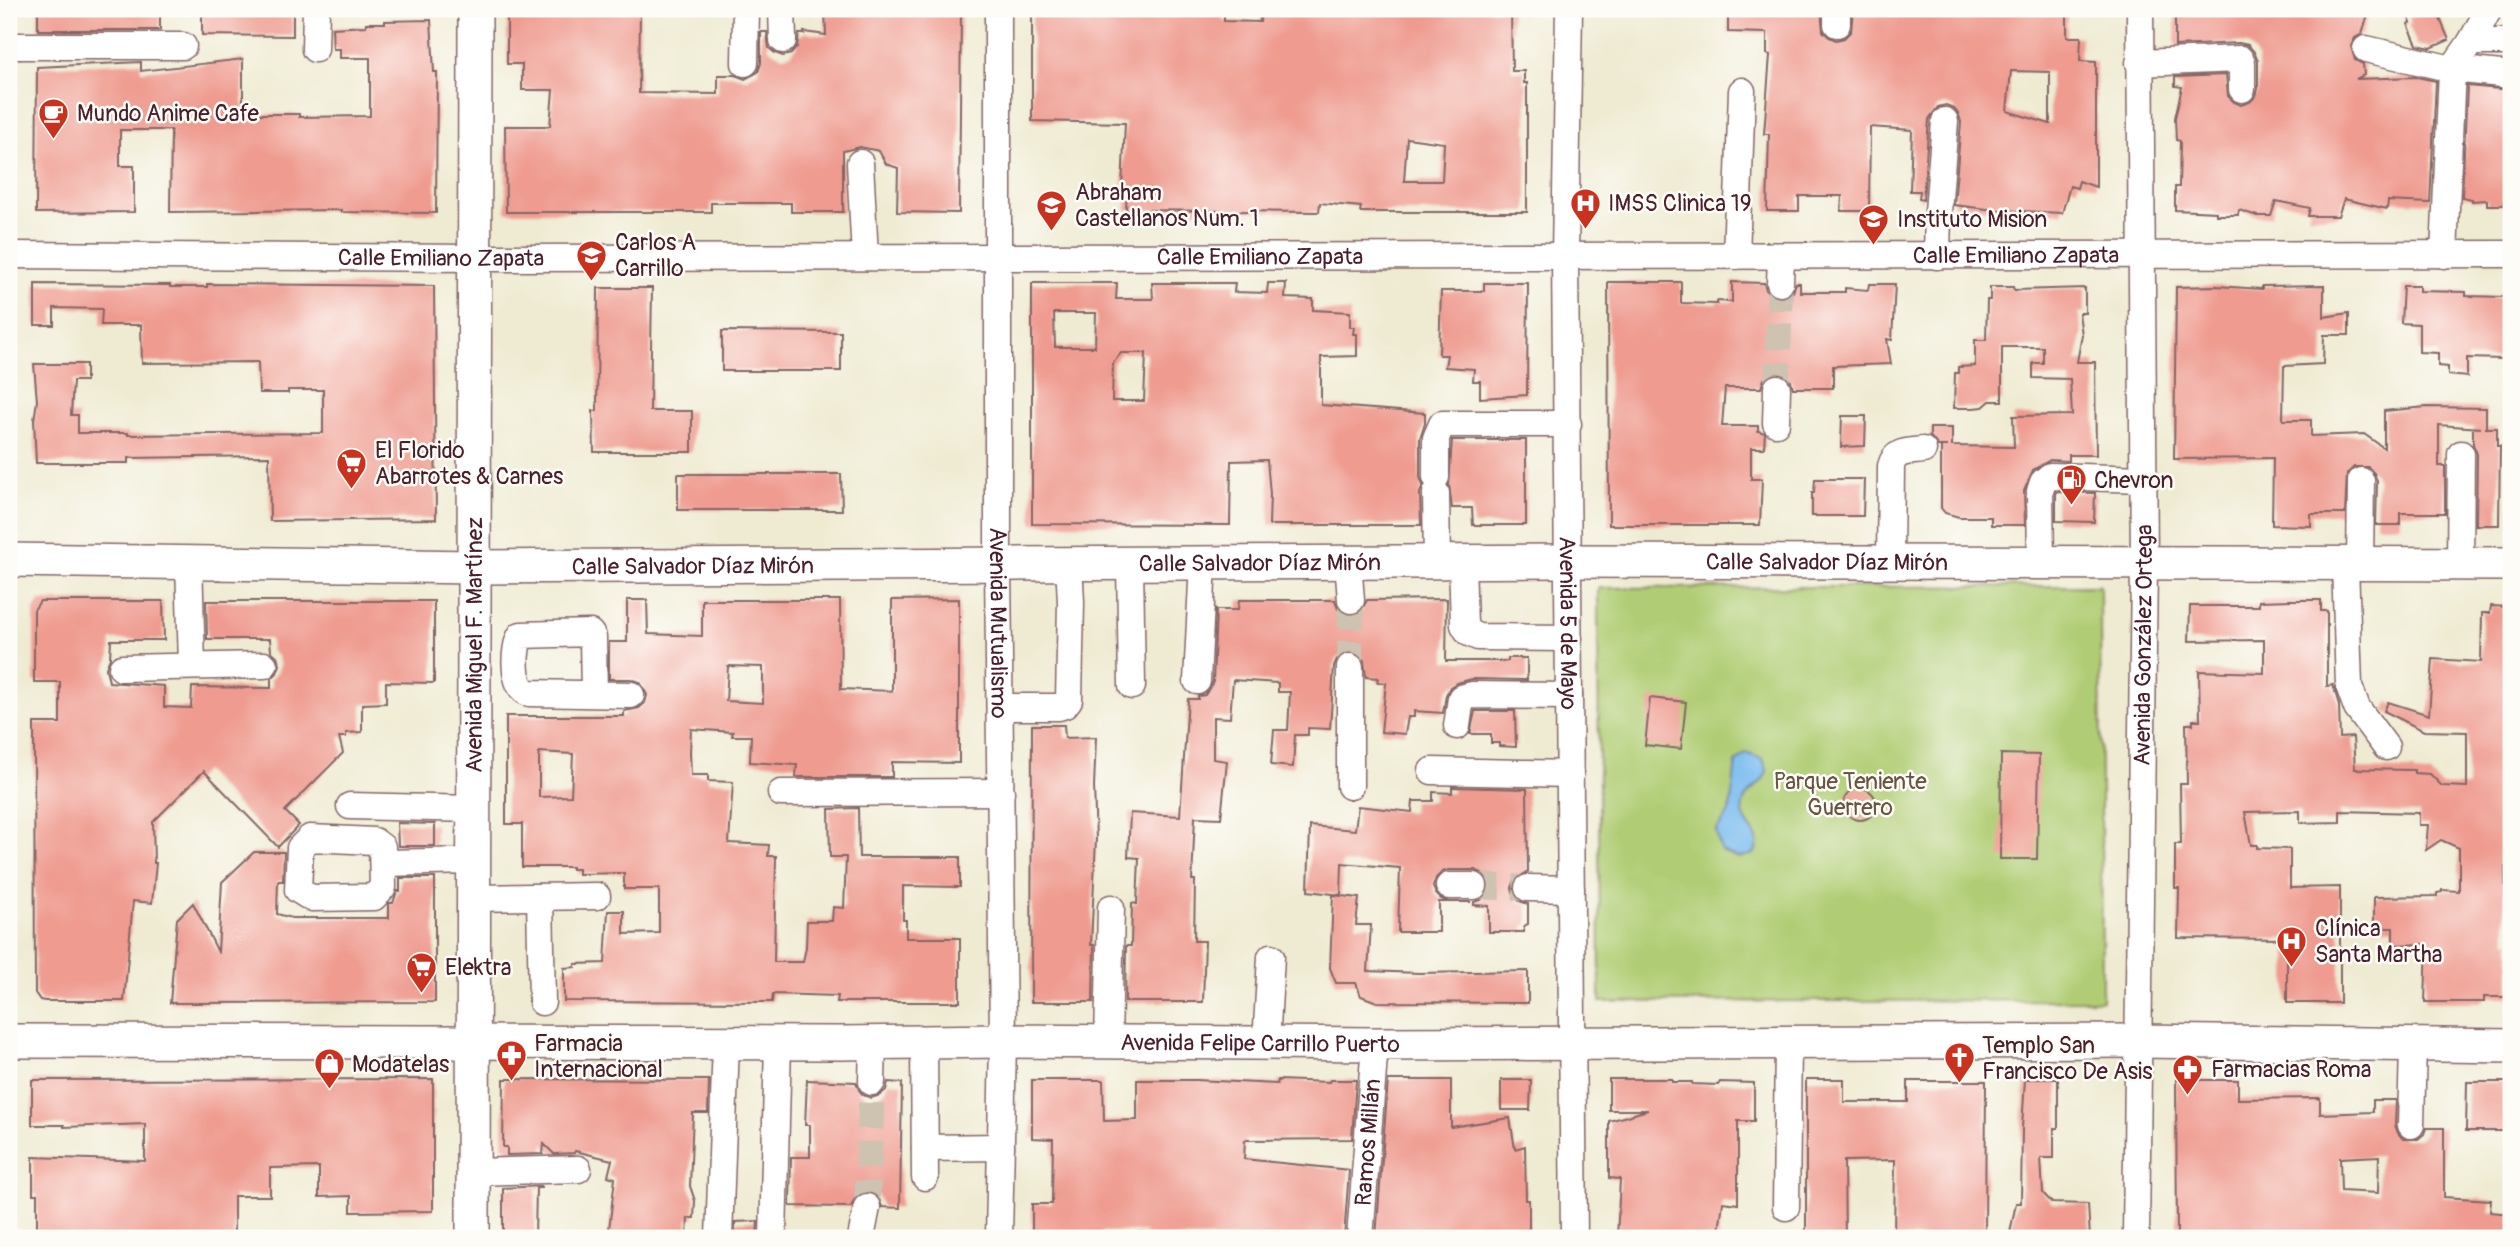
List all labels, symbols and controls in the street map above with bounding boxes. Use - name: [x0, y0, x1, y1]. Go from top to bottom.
- cafe icon: Mundo Anime Cafe: [37, 96, 71, 140]
- place label: Mundo Anime Cafe: [77, 99, 259, 128]
- place label: Abraham Castellanos Num. 1: [1075, 178, 1259, 233]
- hospital icon: IMSS Clinica 19: [1568, 186, 1602, 230]
- school or university icon: Abraham Castellanos Num. 1: [1035, 188, 1069, 232]
- place label: IMSS Clinica 19: [1608, 189, 1752, 218]
- school or university icon: Instituto Mision: [1857, 202, 1891, 246]
- place label: Instituto Mision: [1897, 205, 2047, 234]
- place label: Carlos A Carrillo: [615, 228, 696, 283]
- school or university icon: Carlos A Carrillo: [575, 238, 609, 282]
- street label: Calle Emiliano Zapata: [1913, 240, 2119, 270]
- street label: Calle Emiliano Zapata: [1157, 242, 1363, 271]
- street label: Calle Emiliano Zapata: [338, 243, 544, 273]
- place label: El Florido Abarrotes & Carnes: [375, 436, 563, 491]
- supermarket icon: El Florido Abarrotes & Carnes: [335, 446, 369, 490]
- fuel station icon: Chevron: [2054, 463, 2088, 507]
- place label: Chevron: [2094, 466, 2174, 495]
- street label: Avenida Miguel F. Martínez: [459, 517, 489, 773]
- street label: Avenida González Ortega: [2127, 524, 2159, 766]
- street label: Avenida Mutualismo: [983, 527, 1014, 719]
- street label: Avenida 5 de Mayo: [1553, 536, 1584, 710]
- street label: Calle Salvador Díaz Mirón: [1706, 547, 1948, 577]
- street label: Calle Salvador Díaz Mirón: [1139, 548, 1381, 578]
- street label: Calle Salvador Díaz Mirón: [572, 551, 814, 581]
- park label: Parque Teniente Guerrero: [1774, 767, 1927, 822]
- place label: Clínica Santa Martha: [2315, 914, 2442, 969]
- hospital icon: Clínica Santa Martha: [2275, 924, 2309, 968]
- supermarket icon: Elektra: [405, 950, 439, 994]
- place label: Elektra: [445, 953, 512, 982]
- street label: Avenida Felipe Carrillo Puerto: [1120, 1027, 1400, 1059]
- place label: Farmacia Internacional: [534, 1029, 663, 1084]
- place label: Templo San Francisco De Asis: [1982, 1031, 2153, 1086]
- pharmacy icon: Farmacia Internacional: [494, 1039, 528, 1083]
- church icon: Templo San Francisco De Asis: [1942, 1041, 1976, 1085]
- shop icon: Modatelas: [312, 1047, 346, 1091]
- place label: Modatelas: [352, 1050, 449, 1079]
- pharmacy icon: Farmacias Roma: [2171, 1052, 2205, 1096]
- place label: Farmacias Roma: [2211, 1055, 2371, 1084]
- street label: Ramos Millán: [1348, 1078, 1387, 1207]

